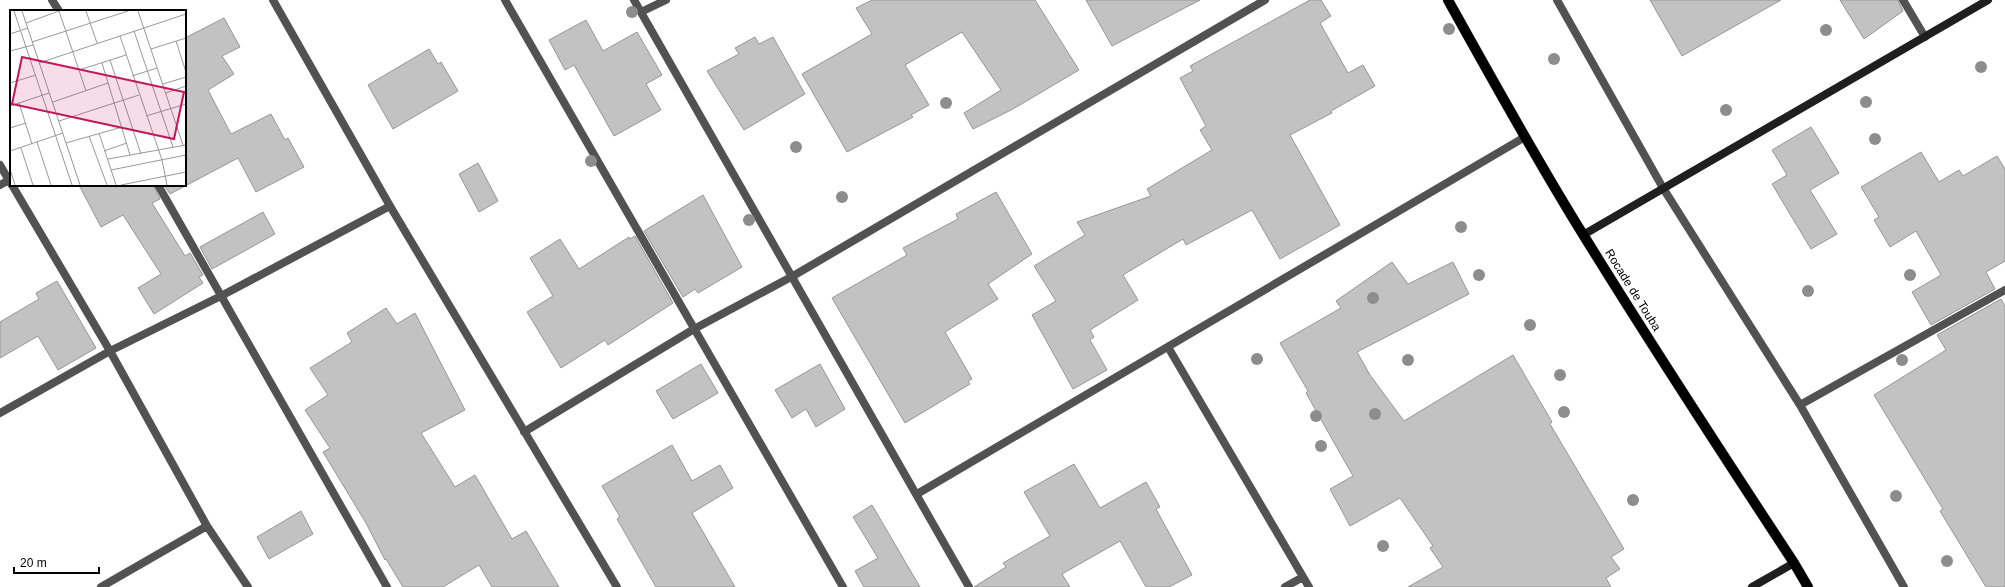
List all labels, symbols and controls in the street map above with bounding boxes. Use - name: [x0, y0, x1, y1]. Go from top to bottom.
- inset map: [10, 10, 186, 186]
- street label: Rocade de Touba: [1602, 246, 1664, 334]
- scale bar: [14, 549, 99, 575]
- text: 20 m: [20, 556, 47, 570]

